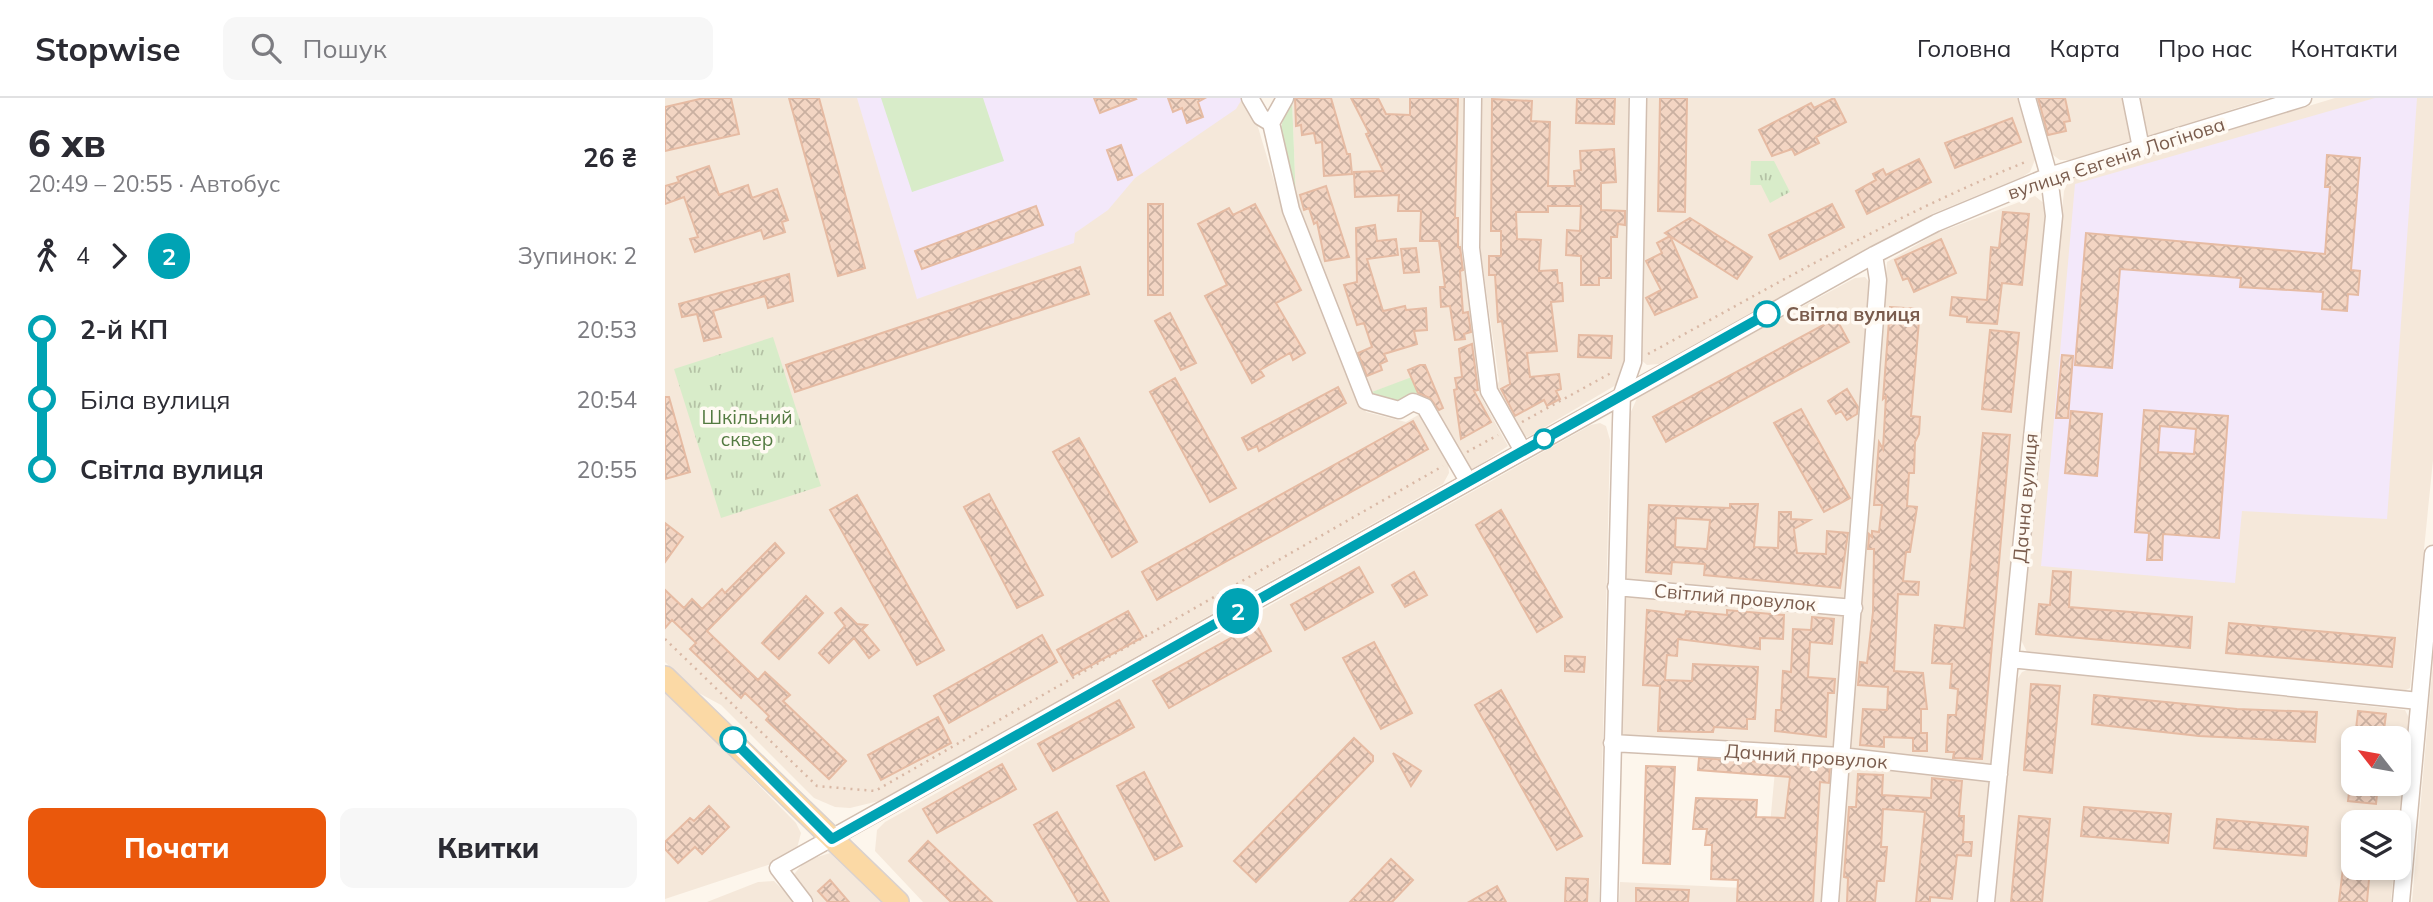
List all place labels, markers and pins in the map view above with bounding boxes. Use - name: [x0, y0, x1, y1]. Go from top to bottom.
- marker: Світла вулиця: [1754, 301, 1780, 327]
- place label: Світла вулиця: [1786, 302, 1920, 326]
- unlabelled marker: [1534, 429, 1554, 449]
- unlabelled marker: [720, 727, 746, 753]

